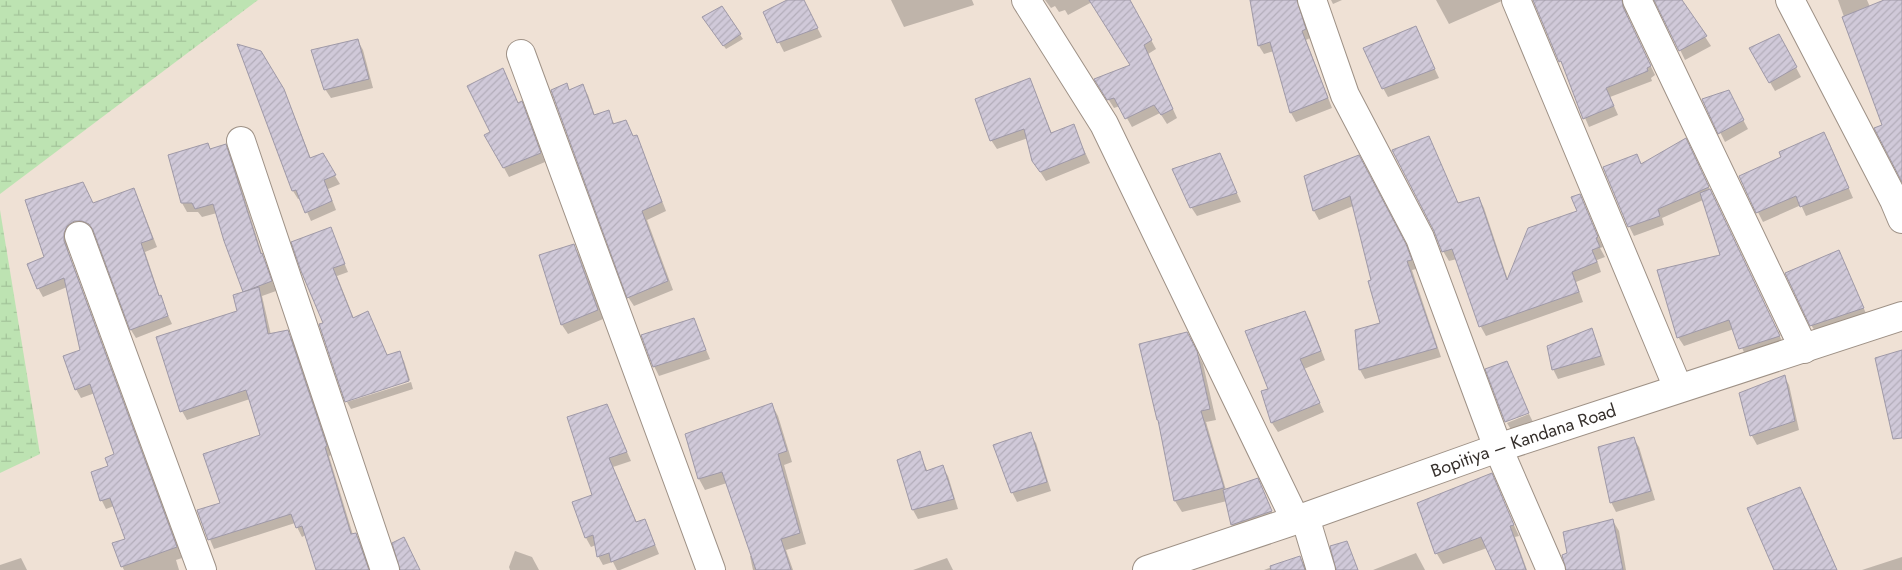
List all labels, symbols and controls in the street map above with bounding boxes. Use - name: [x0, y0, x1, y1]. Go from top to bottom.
- street label: Bopitiya – Kandana Road: [1427, 397, 1619, 484]

